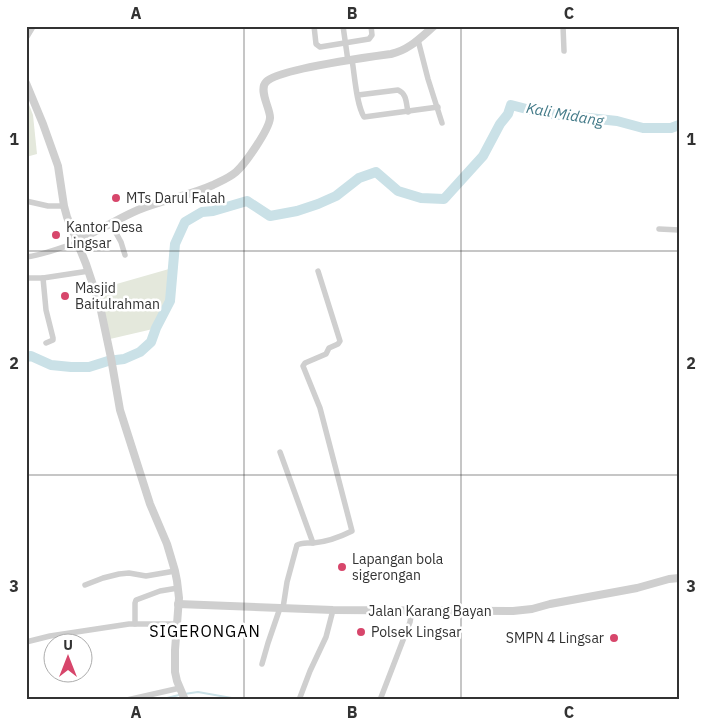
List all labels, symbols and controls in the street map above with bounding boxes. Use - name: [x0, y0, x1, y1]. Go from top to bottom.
- text: A: [131, 3, 142, 23]
- text: B: [347, 3, 358, 23]
- text: C: [564, 3, 574, 23]
- water label: Kali Midang: [525, 98, 606, 130]
- text: 1: [9, 129, 19, 149]
- text: 1: [686, 129, 696, 149]
- place label: MTs Darul Falah: [126, 189, 226, 207]
- marker: MTs Darul Falah: [110, 192, 122, 204]
- place label: Kantor Desa Lingsar: [66, 218, 143, 252]
- marker: Kantor Desa Lingsar: [50, 229, 62, 241]
- place label: Masjid Baitulrahman: [75, 279, 160, 313]
- marker: Masjid Baitulrahman: [59, 290, 71, 302]
- text: 2: [9, 353, 19, 373]
- text: 2: [686, 353, 696, 373]
- place label: Lapangan bola sigerongan: [352, 550, 444, 584]
- marker: Lapangan bola sigerongan: [336, 561, 348, 573]
- text: 3: [9, 576, 19, 596]
- text: 3: [686, 576, 696, 596]
- street label: Jalan Karang Bayan: [368, 602, 492, 620]
- district label: SIGERONGAN: [149, 621, 261, 641]
- place label: Polsek Lingsar: [371, 623, 461, 641]
- marker: Polsek Lingsar: [355, 626, 367, 638]
- place label: SMPN 4 Lingsar: [506, 629, 604, 647]
- marker: SMPN 4 Lingsar: [608, 632, 620, 644]
- north arrow: [42, 634, 92, 684]
- text: U: [63, 636, 73, 654]
- text: A: [131, 702, 142, 722]
- text: B: [347, 702, 358, 722]
- text: C: [564, 702, 574, 722]

